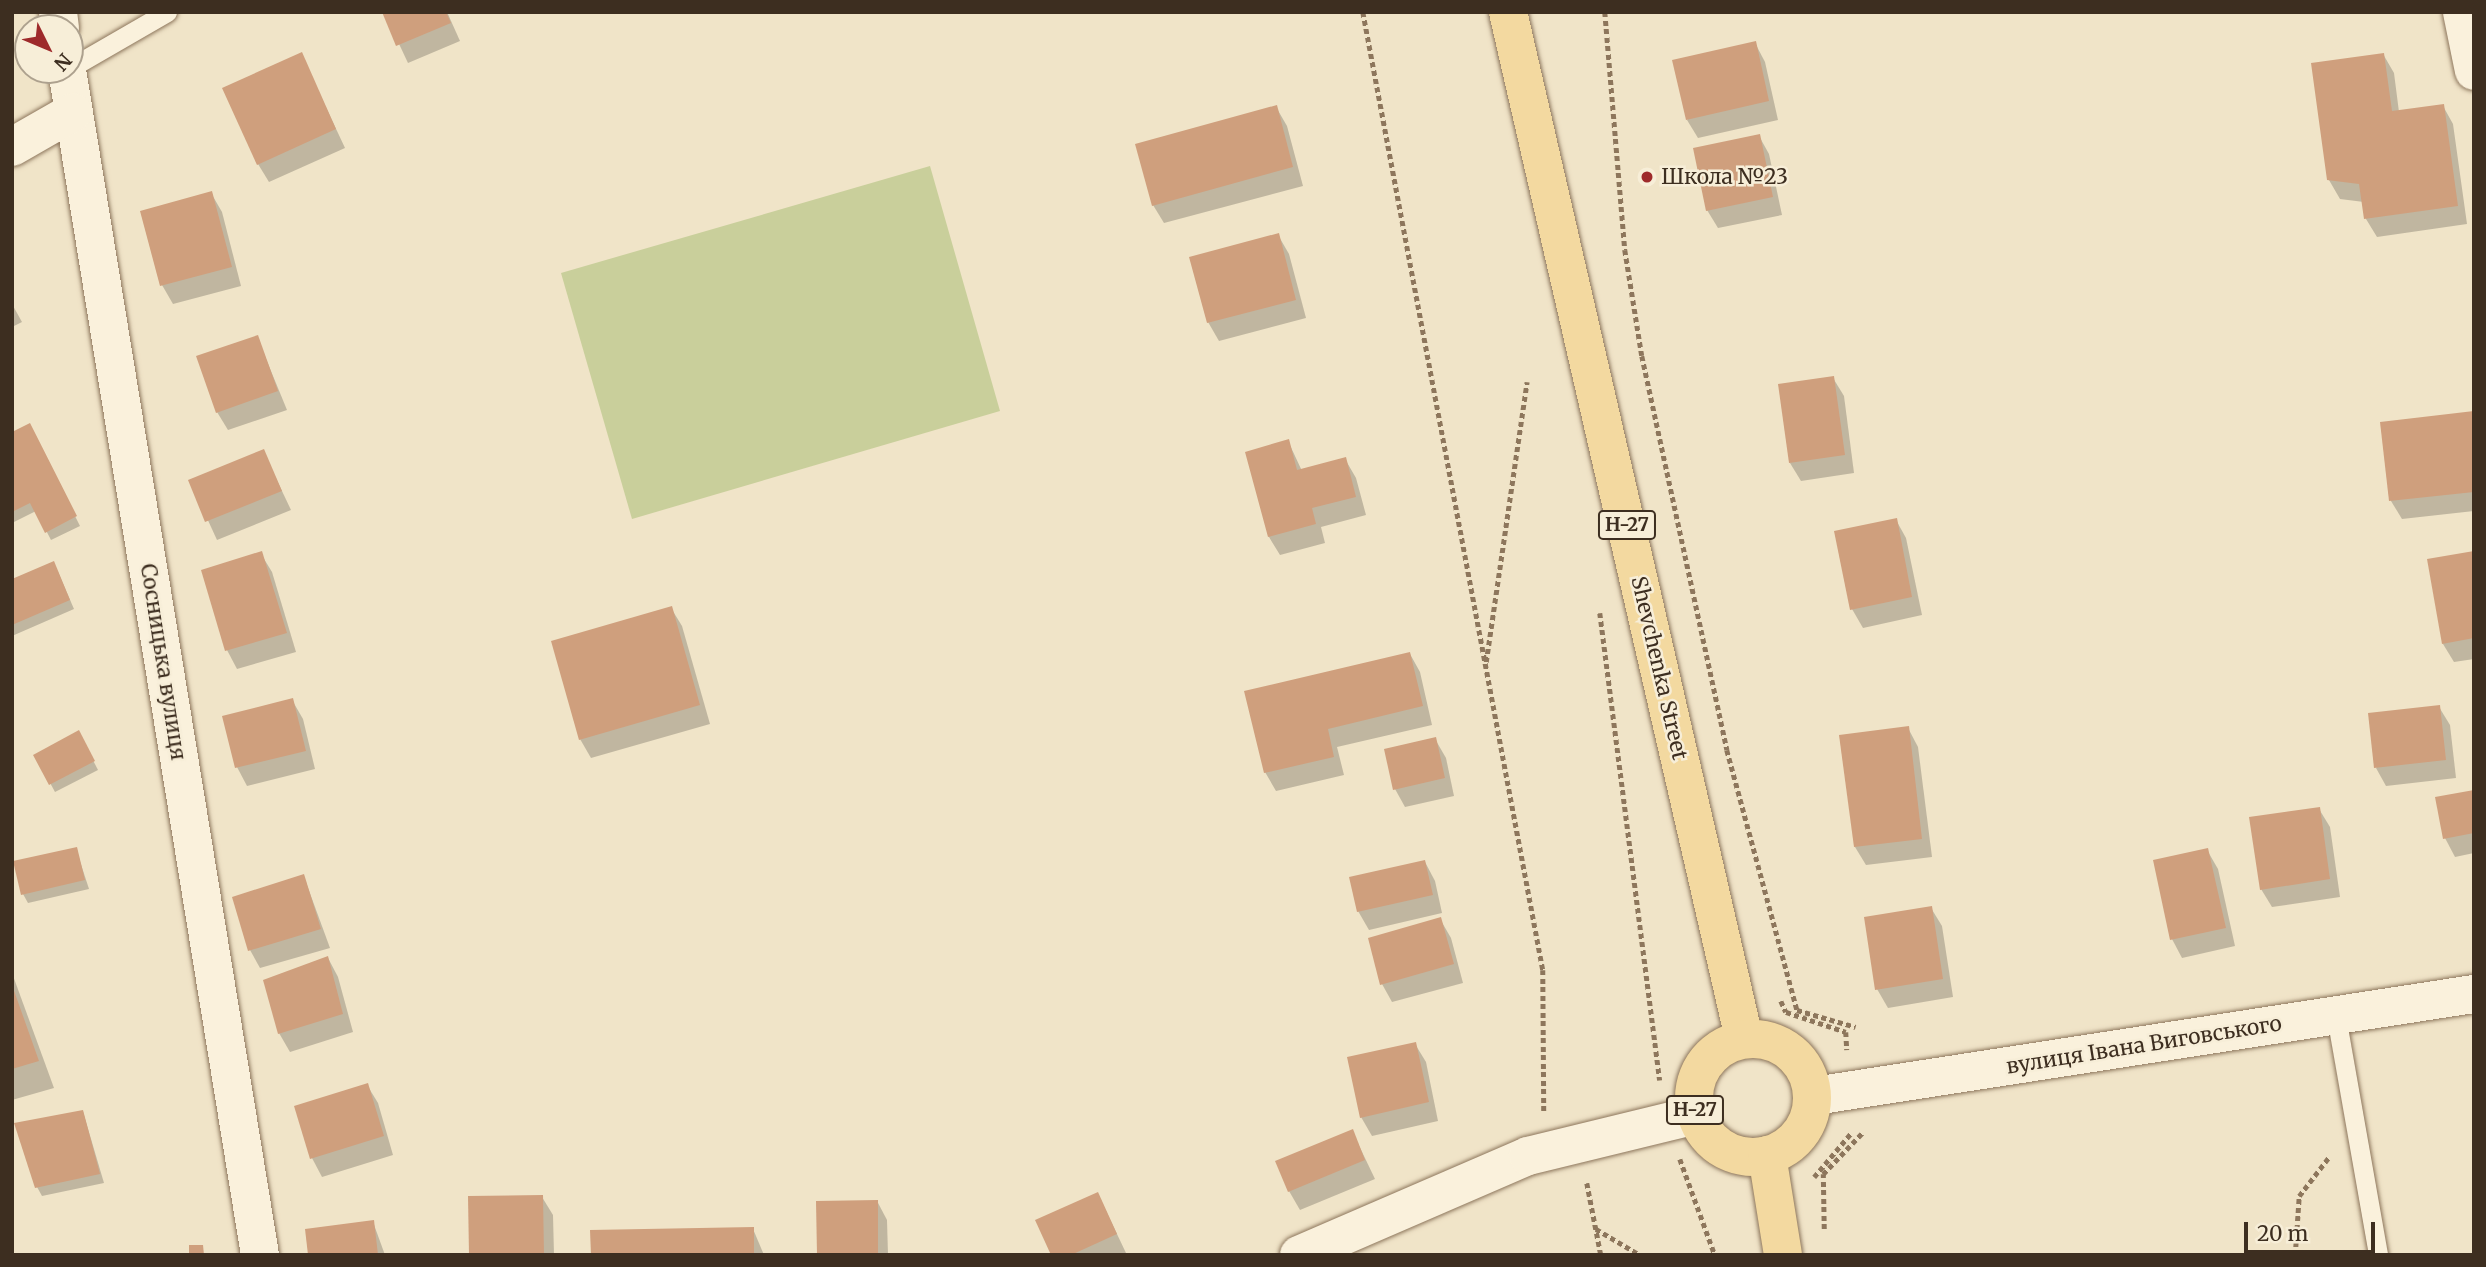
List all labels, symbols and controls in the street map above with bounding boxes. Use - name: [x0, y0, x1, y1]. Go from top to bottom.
- north arrow: [14, 14, 84, 84]
- text: N: [49, 48, 77, 76]
- place label: Школа №23: [1661, 164, 1788, 190]
- marker: Школа №23: [1639, 169, 1655, 185]
- road number: Н-27: [1597, 510, 1657, 540]
- street label: Сосницька вулиця: [135, 562, 191, 762]
- street label: Shevchenka Street: [1626, 574, 1692, 762]
- street label: вулиця Івана Виговського: [2004, 1011, 2284, 1079]
- road number: Н-27: [1665, 1094, 1725, 1126]
- scale bar: [2248, 1208, 2379, 1252]
- text: 20 m: [2257, 1220, 2308, 1247]

